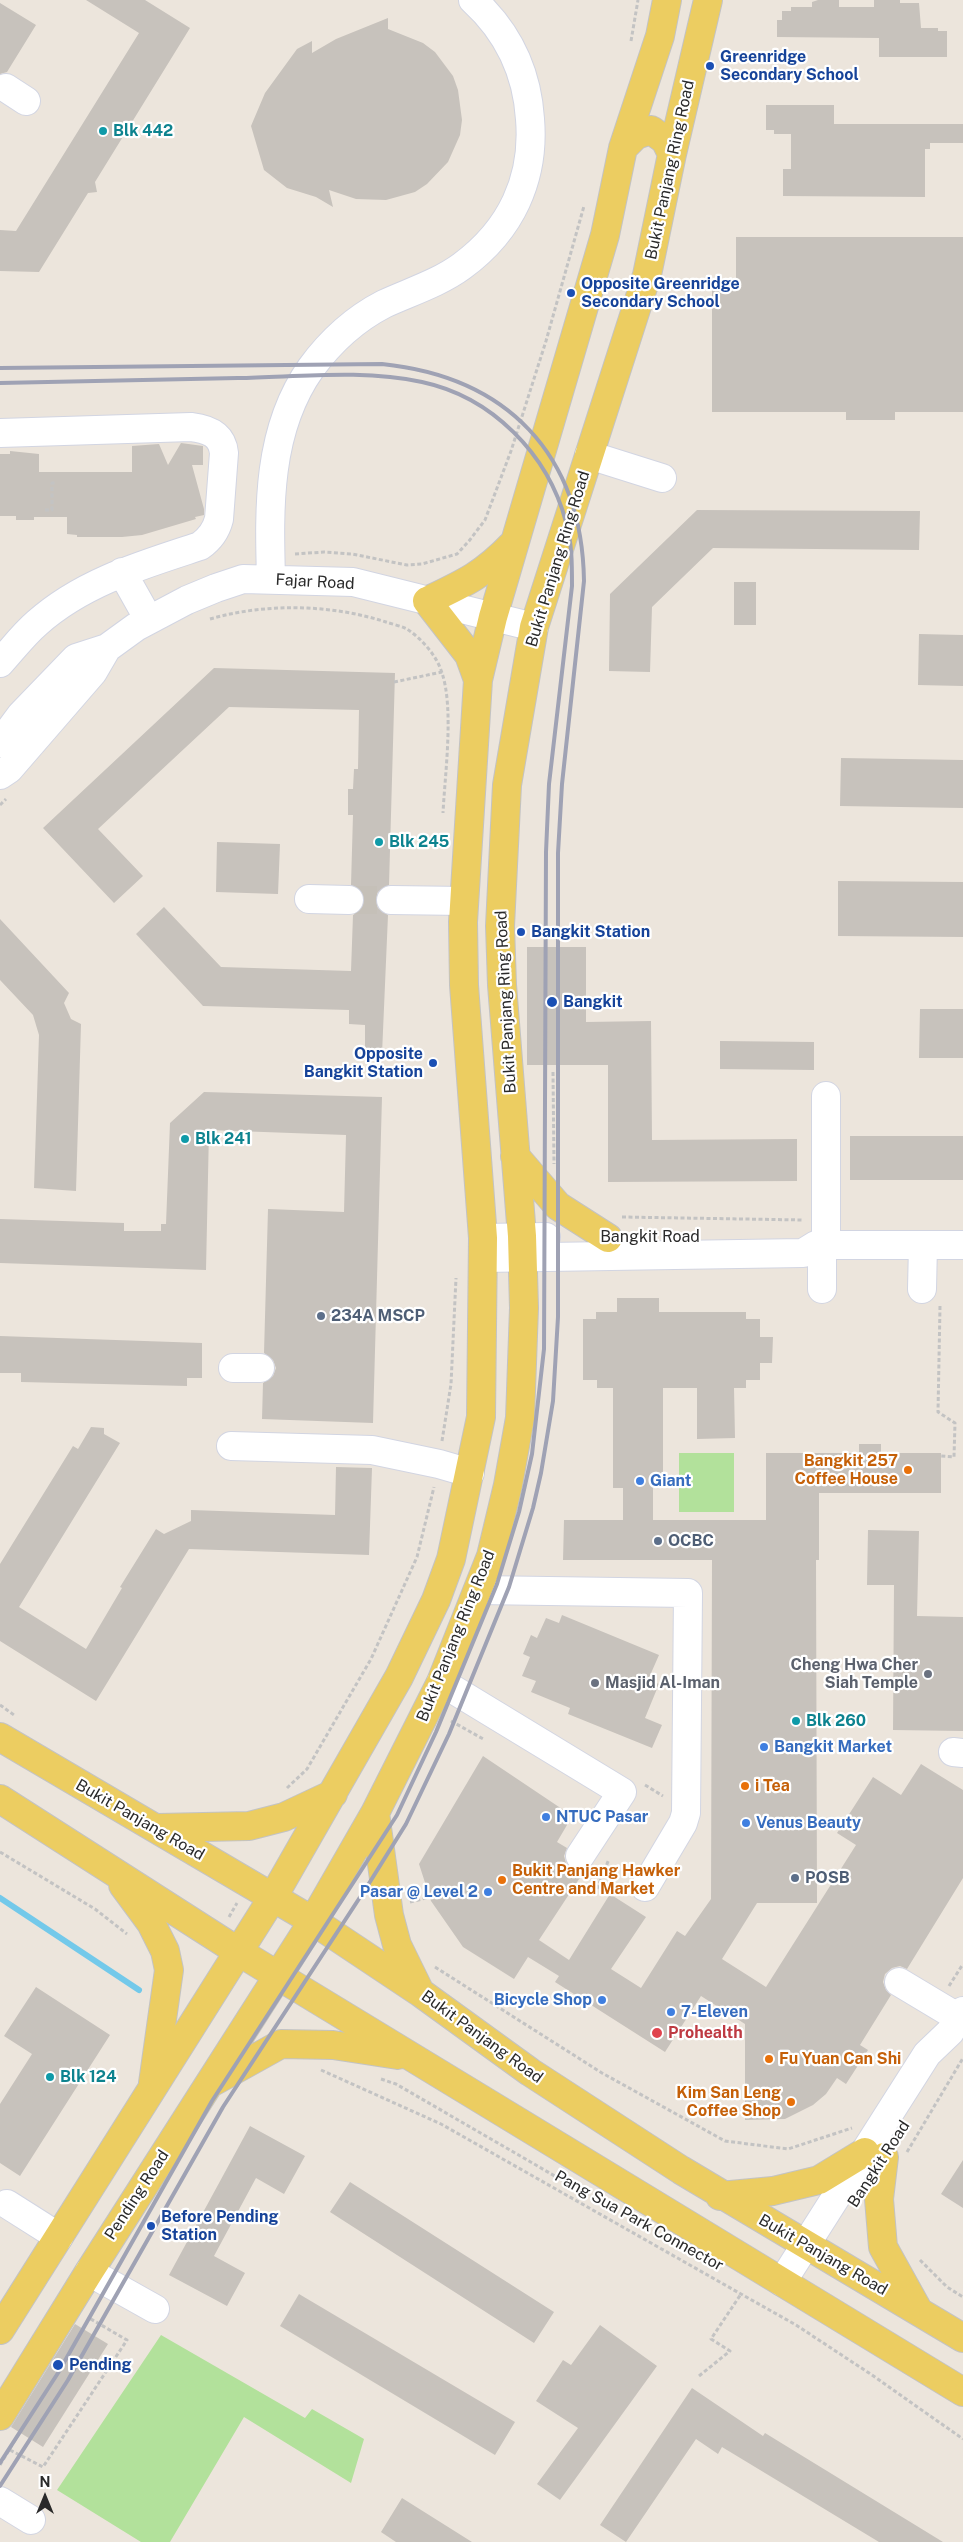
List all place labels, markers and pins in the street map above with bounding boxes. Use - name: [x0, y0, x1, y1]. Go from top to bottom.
- place label: Greenridge Secondary School: [720, 47, 859, 85]
- marker: Greenridge Secondary School: [704, 60, 716, 72]
- place label: Blk 442: [113, 121, 173, 141]
- marker: Blk 442: [97, 125, 109, 137]
- place label: Opposite Greenridge Secondary School: [581, 274, 740, 312]
- marker: Opposite Greenridge Secondary School: [565, 287, 577, 299]
- place label: Blk 245: [389, 832, 449, 852]
- marker: Blk 245: [373, 836, 385, 848]
- place label: Bangkit Station: [531, 922, 650, 942]
- marker: Bangkit Station: [515, 926, 527, 938]
- place label: Bangkit: [563, 992, 623, 1012]
- marker: Bangkit: [545, 995, 559, 1009]
- place label: Opposite Bangkit Station: [304, 1044, 423, 1082]
- marker: Opposite Bangkit Station: [427, 1057, 439, 1069]
- place label: Blk 241: [195, 1129, 252, 1149]
- marker: Blk 241: [179, 1133, 191, 1145]
- place label: 234A MSCP: [331, 1306, 425, 1326]
- marker: 234A MSCP: [315, 1310, 327, 1322]
- place label: Bangkit 257 Coffee House: [795, 1451, 898, 1489]
- marker: Bangkit 257 Coffee House: [902, 1464, 914, 1476]
- place label: Giant: [650, 1471, 691, 1491]
- marker: Giant: [634, 1475, 646, 1487]
- place label: OCBC: [668, 1531, 714, 1551]
- marker: OCBC: [652, 1535, 664, 1547]
- place label: Cheng Hwa Cher Siah Temple: [791, 1655, 918, 1693]
- marker: Cheng Hwa Cher Siah Temple: [922, 1668, 934, 1680]
- place label: Masjid Al-Iman: [605, 1673, 720, 1693]
- marker: Masjid Al-Iman: [589, 1677, 601, 1689]
- place label: Blk 260: [806, 1711, 866, 1731]
- marker: Blk 260: [790, 1715, 802, 1727]
- place label: Bangkit Market: [774, 1737, 892, 1757]
- marker: Bangkit Market: [758, 1741, 770, 1753]
- place label: i Tea: [755, 1776, 790, 1796]
- marker: i Tea: [739, 1780, 751, 1792]
- place label: NTUC Pasar: [556, 1807, 648, 1827]
- marker: NTUC Pasar: [540, 1811, 552, 1823]
- place label: Venus Beauty: [756, 1813, 861, 1833]
- marker: Venus Beauty: [740, 1817, 752, 1829]
- place label: Bukit Panjang Hawker Centre and Market: [512, 1861, 680, 1899]
- place label: POSB: [805, 1868, 850, 1888]
- marker: POSB: [789, 1872, 801, 1884]
- marker: Bukit Panjang Hawker Centre and Market: [496, 1874, 508, 1886]
- place label: Pasar @ Level 2: [360, 1882, 478, 1902]
- marker: Pasar @ Level 2: [482, 1886, 494, 1898]
- place label: Bicycle Shop: [494, 1990, 592, 2010]
- marker: Bicycle Shop: [596, 1994, 608, 2006]
- place label: 7-Eleven: [681, 2002, 748, 2022]
- marker: 7-Eleven: [665, 2006, 677, 2018]
- place label: Prohealth: [668, 2023, 743, 2043]
- marker: Prohealth: [650, 2026, 664, 2040]
- place label: Fu Yuan Can Shi: [779, 2049, 901, 2069]
- marker: Fu Yuan Can Shi: [763, 2053, 775, 2065]
- place label: Blk 124: [60, 2067, 117, 2087]
- marker: Blk 124: [44, 2071, 56, 2083]
- place label: Kim San Leng Coffee Shop: [676, 2083, 781, 2121]
- marker: Kim San Leng Coffee Shop: [785, 2096, 797, 2108]
- place label: Before Pending Station: [161, 2207, 278, 2245]
- marker: Before Pending Station: [145, 2220, 157, 2232]
- place label: Pending: [69, 2355, 132, 2375]
- marker: Pending: [51, 2358, 65, 2372]

